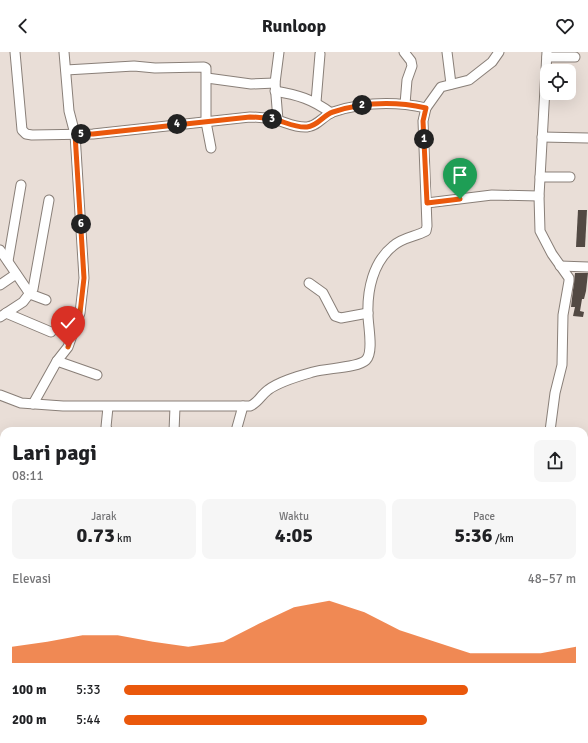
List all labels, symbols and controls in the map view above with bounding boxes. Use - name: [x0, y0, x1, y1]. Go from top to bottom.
- icon: back: [12, 15, 34, 37]
- text: Runloop: [262, 15, 326, 37]
- icon: heart: [554, 15, 576, 37]
- map controls: [540, 64, 576, 100]
- button: locate: [540, 64, 576, 100]
- pin: 2: [352, 95, 372, 115]
- text: 2: [359, 98, 365, 111]
- pin: 3: [262, 109, 282, 129]
- text: 3: [269, 112, 275, 125]
- pin: 4: [167, 114, 187, 134]
- text: 4: [174, 117, 180, 130]
- pin: 5: [71, 124, 91, 144]
- text: 5: [78, 127, 84, 140]
- pin: 1: [414, 129, 434, 149]
- text: 1: [421, 132, 427, 145]
- pin: [443, 158, 477, 199]
- icon: arrive: [449, 164, 471, 186]
- pin: 6: [71, 214, 91, 234]
- text: 6: [78, 217, 84, 230]
- pin: [51, 306, 85, 347]
- icon: check: [57, 312, 79, 334]
- text: Lari pagi: [12, 439, 97, 466]
- button: share: [534, 440, 576, 482]
- text: 08:11: [12, 468, 44, 484]
- text: Jarak: [91, 510, 117, 523]
- text: Waktu: [279, 510, 309, 523]
- text: Pace: [473, 510, 495, 523]
- text: 0.73: [77, 523, 115, 548]
- text: 4:05: [275, 523, 313, 548]
- text: 5:36: [454, 523, 492, 548]
- text: km: [115, 532, 131, 545]
- text: /km: [492, 532, 514, 545]
- text: Elevasi: [12, 571, 51, 587]
- text: 48–57 m: [528, 571, 576, 587]
- text: 100 m: [12, 682, 46, 698]
- text: 5:33: [76, 682, 101, 698]
- text: 200 m: [12, 712, 46, 728]
- text: 5:44: [76, 712, 101, 728]

